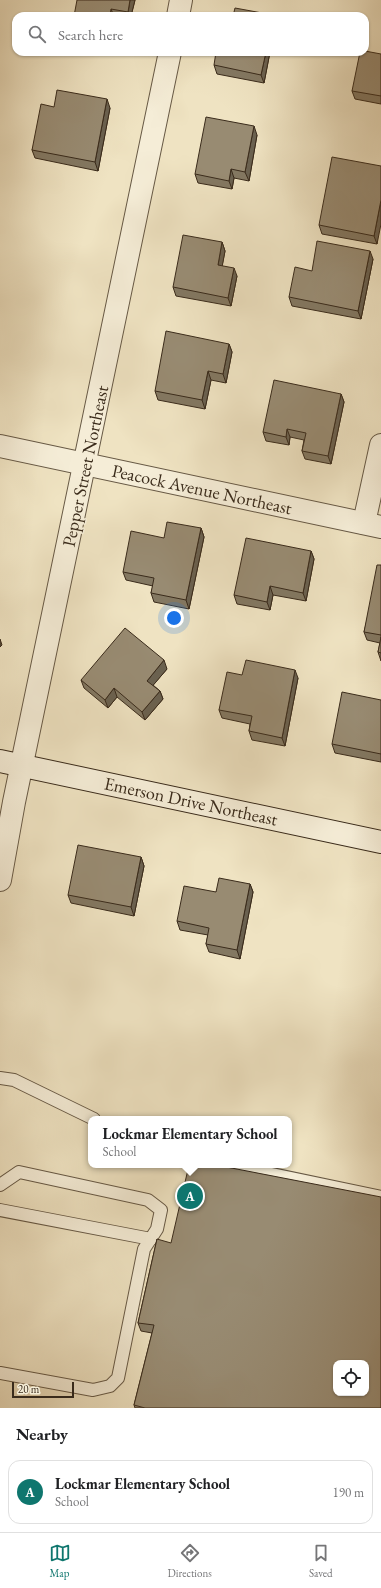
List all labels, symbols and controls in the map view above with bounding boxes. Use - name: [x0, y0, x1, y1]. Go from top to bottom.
- search box: [12, 12, 369, 56]
- icon: search: [26, 23, 48, 45]
- text: Search here: [58, 25, 123, 44]
- street label: Pepper Street Northeast: [57, 383, 113, 549]
- street label: Peacock Avenue Northeast: [110, 459, 294, 519]
- your location: [164, 608, 184, 628]
- street label: Emerson Drive Northeast: [102, 771, 280, 831]
- popup: [88, 1116, 292, 1168]
- text: Lockmar Elementary School: [102, 1124, 278, 1143]
- text: School: [102, 1143, 136, 1160]
- pin: A: [177, 1181, 203, 1211]
- map controls: [333, 1360, 369, 1396]
- button: locate: [333, 1360, 369, 1396]
- scale bar: [12, 1380, 74, 1399]
- text: 20 m: [18, 1382, 39, 1396]
- text: Nearby: [16, 1423, 68, 1445]
- text: Lockmar Elementary School: [55, 1474, 230, 1493]
- text: A: [25, 1484, 35, 1501]
- text: 190 m: [333, 1484, 364, 1501]
- text: School: [55, 1493, 89, 1510]
- tab: Map: [49, 1542, 71, 1580]
- tab: Directions: [168, 1542, 212, 1580]
- tab: Saved: [309, 1542, 332, 1580]

